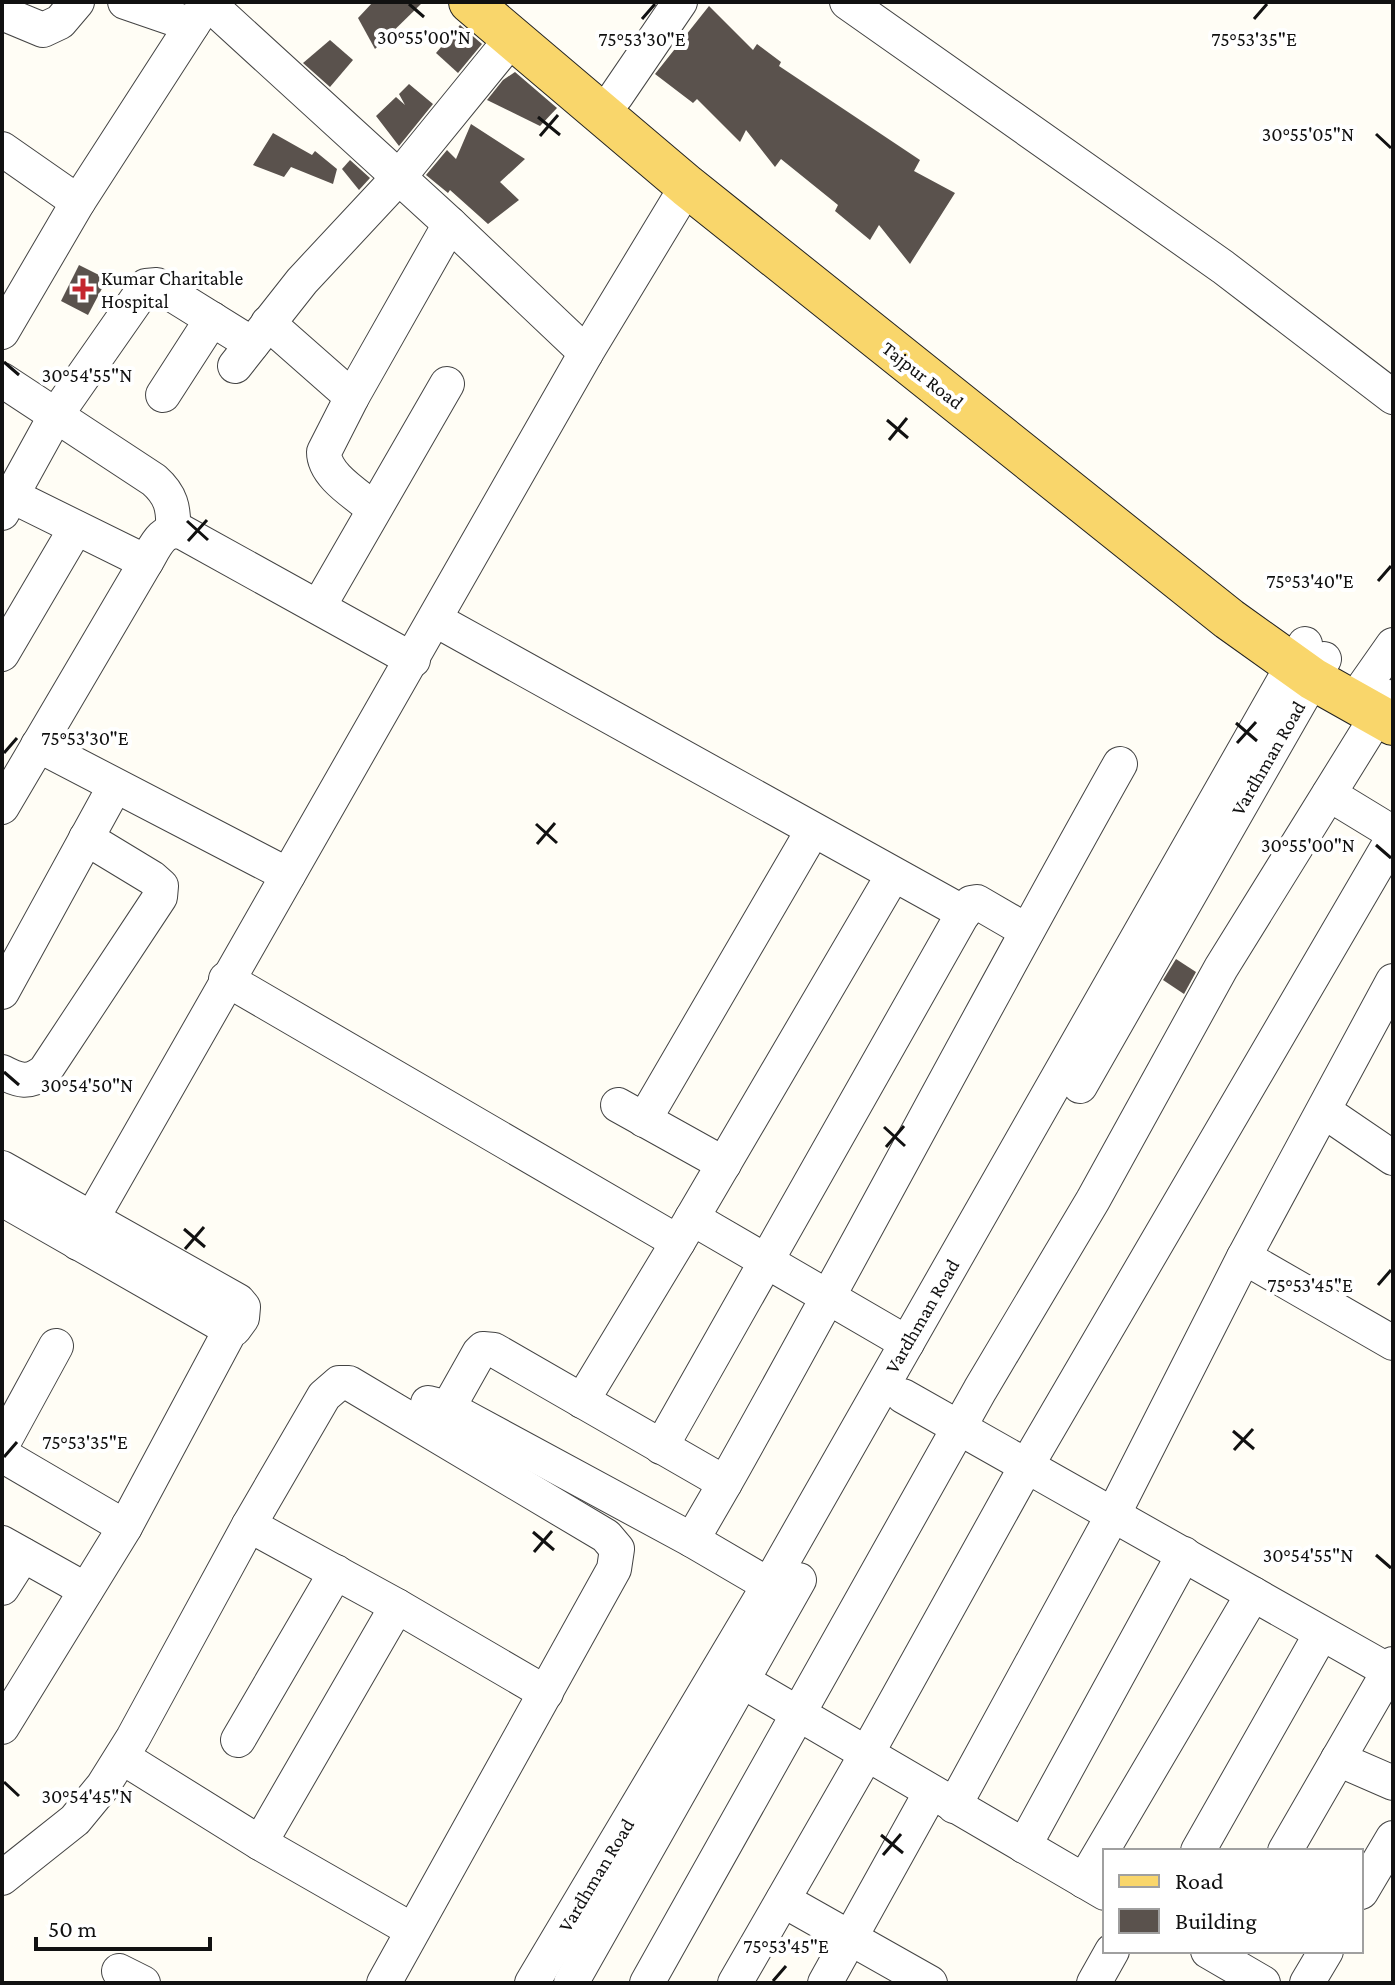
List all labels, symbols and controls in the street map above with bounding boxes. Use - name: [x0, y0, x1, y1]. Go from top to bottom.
- text: 30°55'00"N: [377, 26, 471, 48]
- text: 75°53'30"E: [598, 28, 686, 50]
- text: 75°53'35"E: [1211, 28, 1297, 50]
- text: 30°55'05"N: [1262, 123, 1354, 145]
- place label: Kumar Charitable Hospital: [101, 267, 243, 313]
- marker: Kumar Charitable Hospital: [72, 278, 94, 300]
- street label: Tajpur Road: [877, 337, 968, 415]
- text: 30°54'55"N: [42, 364, 132, 386]
- text: 75°53'40"E: [1266, 570, 1354, 592]
- street label: Vardhman Road: [1226, 697, 1310, 819]
- text: 75°53'30"E: [41, 727, 129, 749]
- text: 30°55'00"N: [1261, 834, 1355, 856]
- text: 30°54'50"N: [41, 1074, 133, 1096]
- street label: Vardhman Road: [880, 1255, 964, 1377]
- text: 75°53'45"E: [1267, 1274, 1353, 1296]
- text: 75°53'35"E: [42, 1431, 128, 1453]
- text: 30°54'55"N: [1263, 1544, 1353, 1566]
- text: 30°54'45"N: [41, 1785, 133, 1807]
- street label: Vardhman Road: [554, 1814, 639, 1936]
- legend: [1103, 1849, 1363, 1953]
- text: Road: [1175, 1867, 1224, 1894]
- scale bar: [36, 1901, 210, 1951]
- text: Building: [1175, 1907, 1257, 1934]
- text: 50 m: [48, 1915, 97, 1942]
- text: 75°53'45"E: [743, 1935, 829, 1957]

